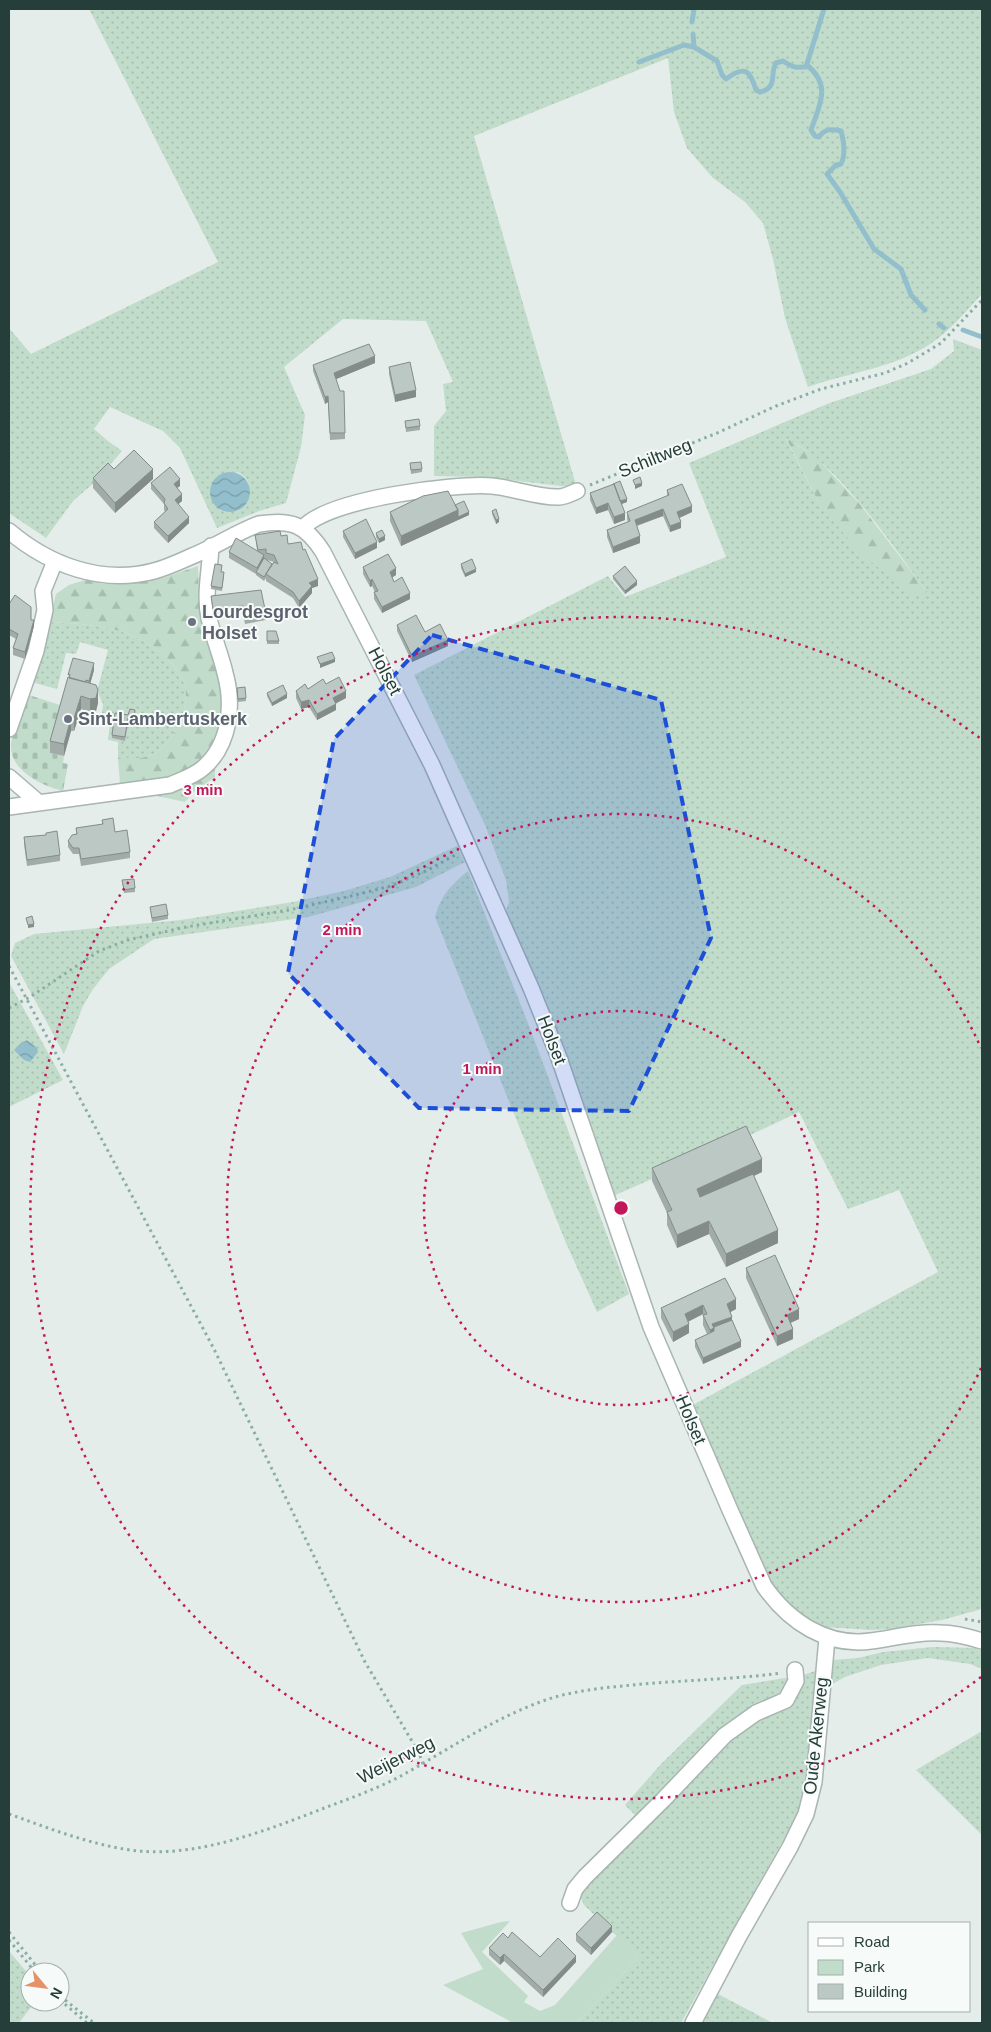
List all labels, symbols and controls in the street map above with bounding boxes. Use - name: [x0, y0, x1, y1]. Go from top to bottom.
- street label: Schiltweg: [616, 434, 694, 482]
- place label: Lourdesgrot Holset: [202, 602, 308, 643]
- marker: Lourdesgrot Holset: [186, 616, 198, 628]
- street label: Holset: [364, 644, 406, 698]
- place label: Sint-Lambertuskerk: [78, 709, 248, 729]
- marker: Sint-Lambertuskerk: [62, 713, 74, 725]
- text: 3 min: [183, 781, 223, 798]
- text: 2 min: [322, 921, 362, 938]
- street label: Holset: [534, 1013, 570, 1067]
- text: 1 min: [462, 1060, 502, 1077]
- centre of rings: [612, 1199, 630, 1217]
- street label: Holset: [672, 1393, 710, 1447]
- street label: Oude Akerweg: [800, 1676, 832, 1796]
- street label: Weijerweg: [354, 1732, 438, 1788]
- legend: [808, 1922, 971, 2012]
- text: Road: [854, 1933, 890, 1950]
- text: Park: [854, 1958, 885, 1975]
- north arrow: [20, 1962, 70, 2012]
- text: Building: [854, 1983, 907, 2000]
- text: N: [47, 1985, 66, 2002]

